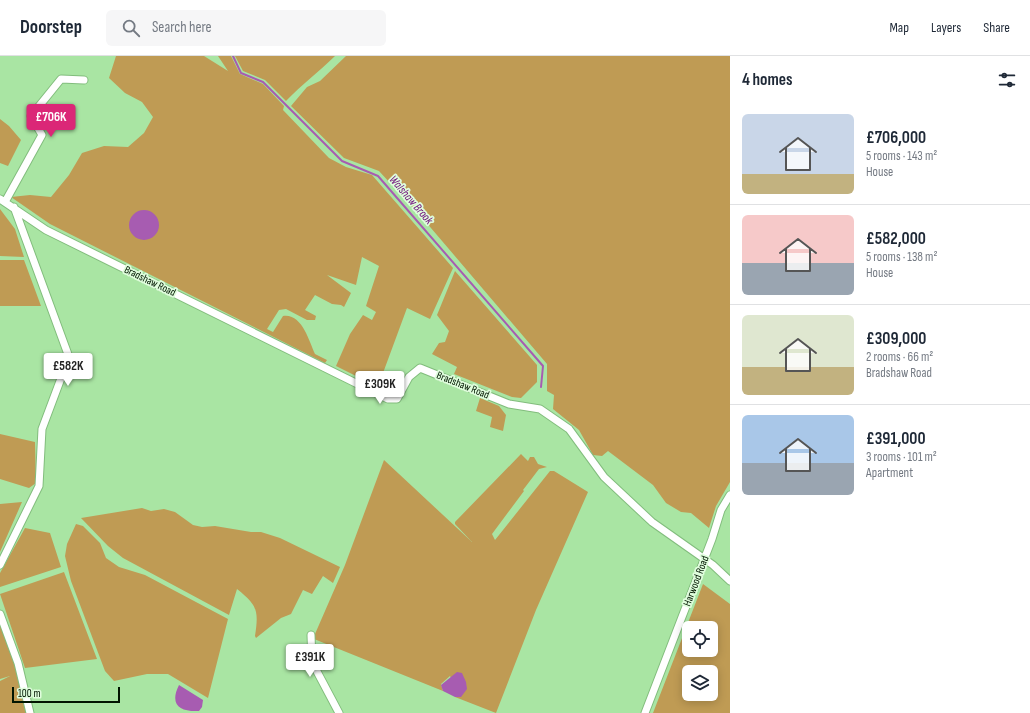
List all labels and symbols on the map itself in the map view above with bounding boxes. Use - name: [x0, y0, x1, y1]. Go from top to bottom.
- pin: £706K: [23, 104, 79, 138]
- water label: Walshaw Brook: [386, 173, 437, 228]
- street label: Bradshaw Road: [122, 263, 178, 299]
- pin: £582K: [40, 353, 96, 387]
- street label: Bradshaw Road: [435, 369, 492, 402]
- pin: £309K: [352, 371, 408, 405]
- street label: Harwood Road: [680, 554, 712, 608]
- pin: £391K: [282, 644, 338, 678]
- scale bar: [12, 685, 120, 704]

